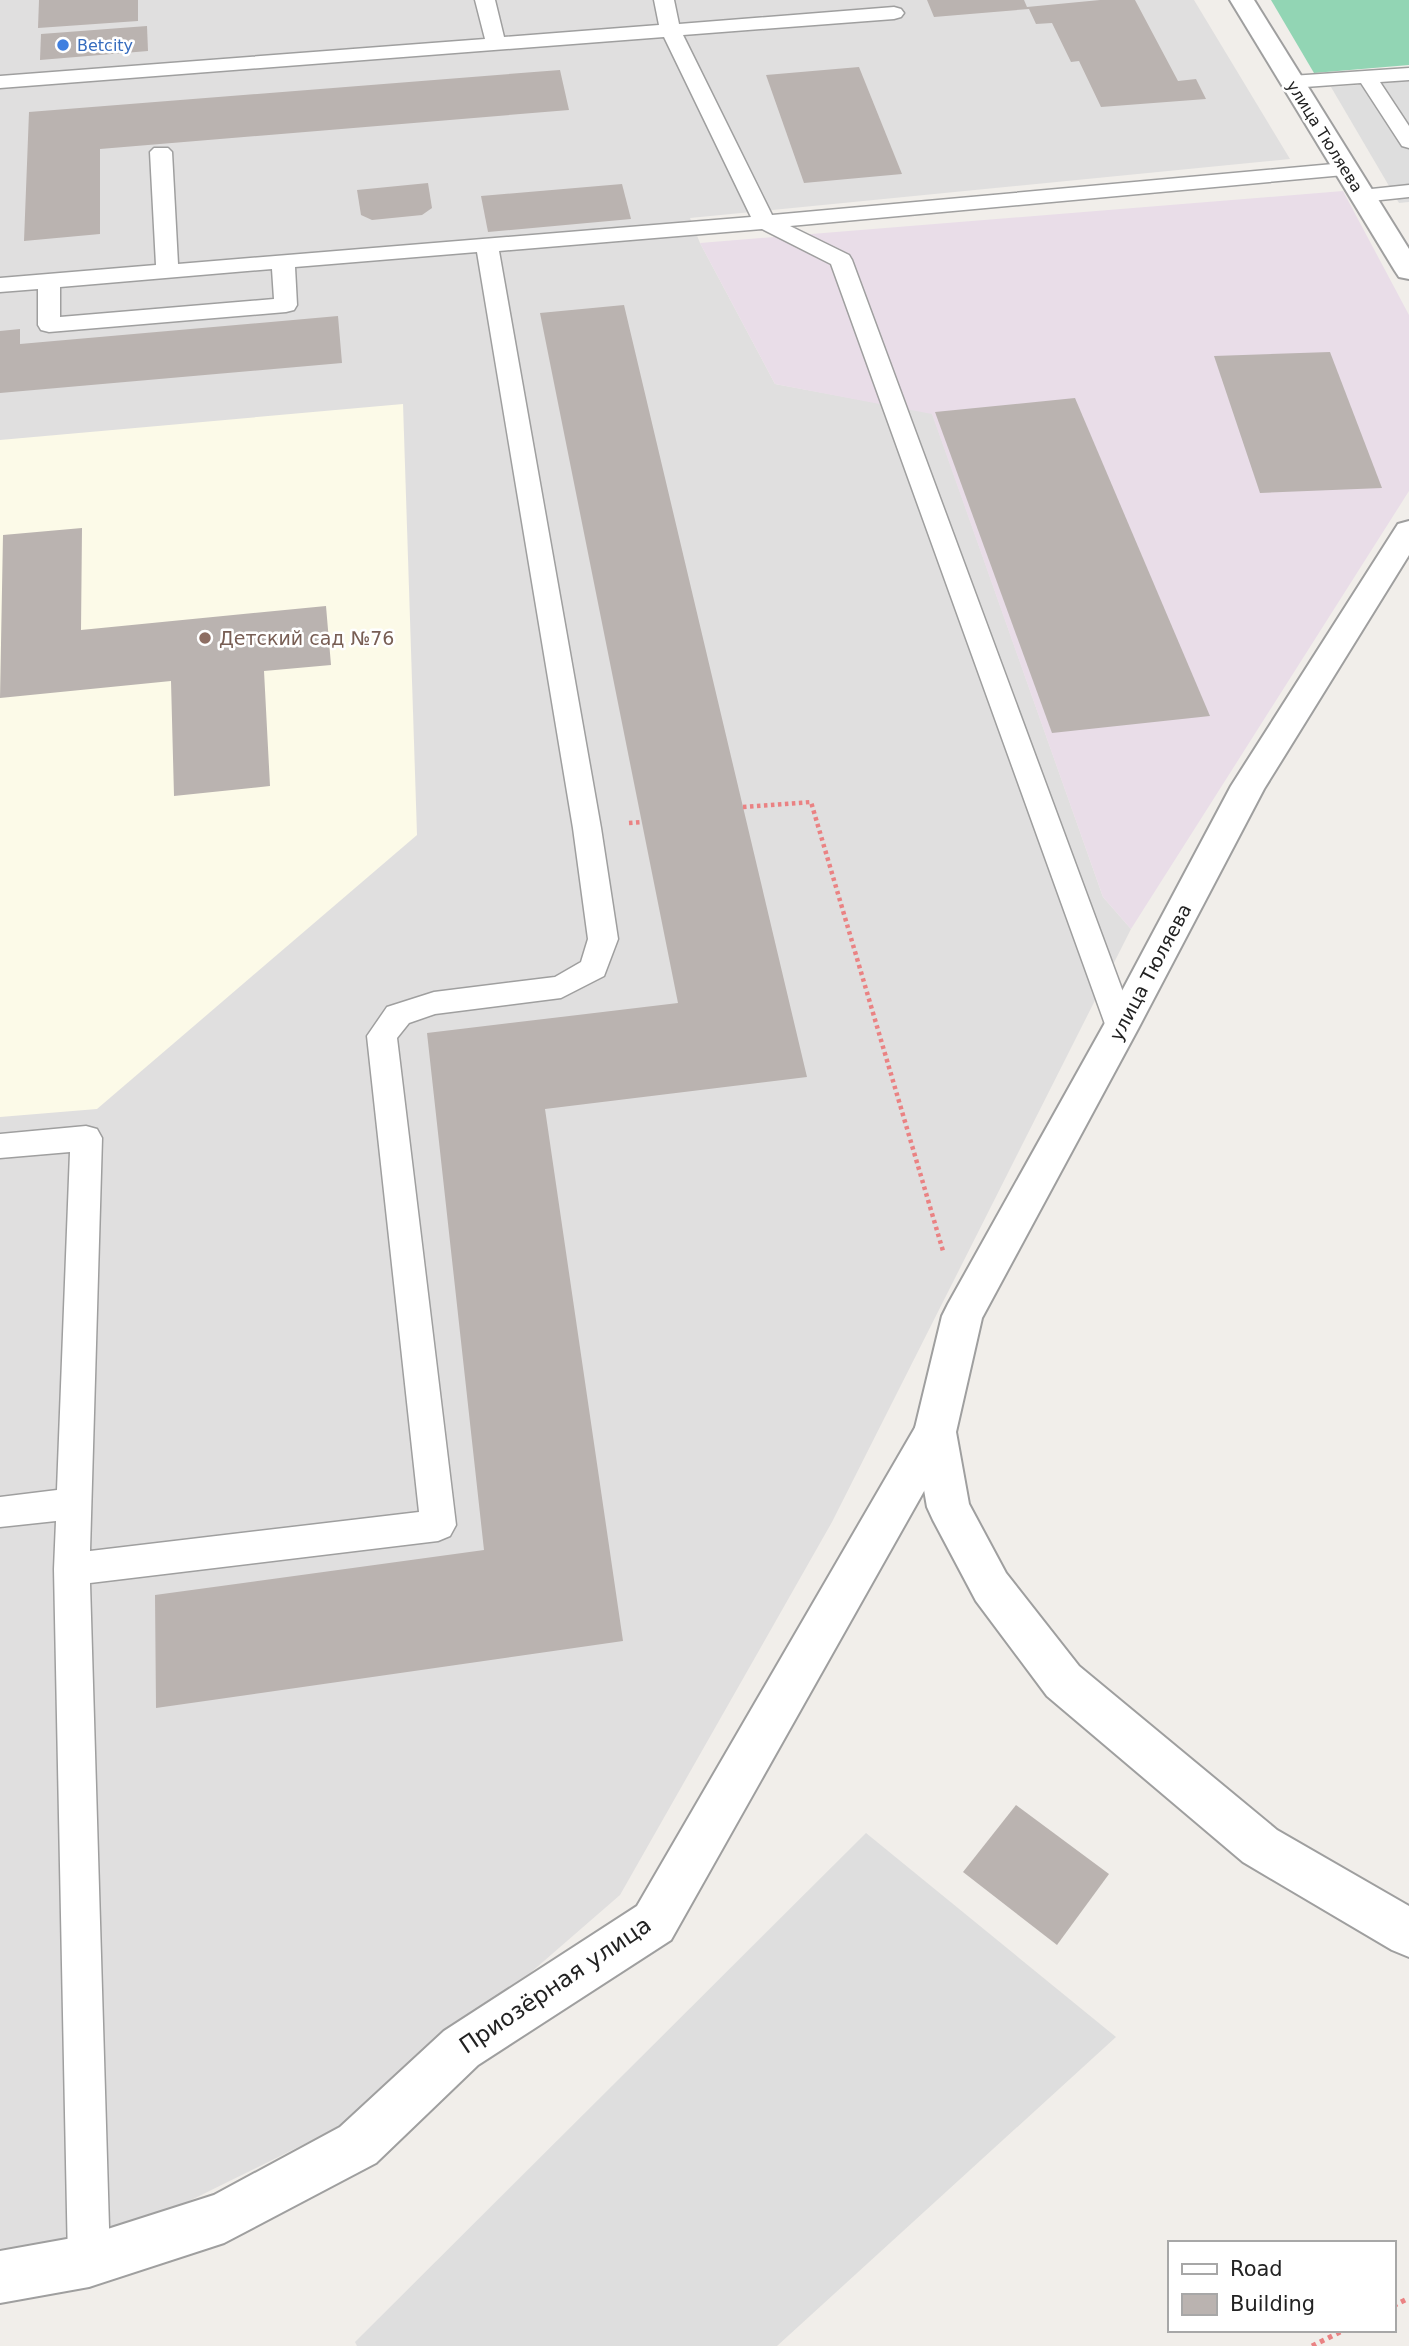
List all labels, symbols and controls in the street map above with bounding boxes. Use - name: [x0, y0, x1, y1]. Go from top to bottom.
- place label: Betcity: [77, 36, 133, 55]
- marker: Betcity: [55, 37, 71, 53]
- street label: улица Тюляева: [1283, 77, 1367, 196]
- place label: Детский сад №76: [219, 627, 394, 649]
- marker: Детский сад №76: [197, 630, 213, 646]
- street label: улица Тюляева: [1105, 900, 1195, 1044]
- street label: Приозёрная улица: [454, 1911, 656, 2059]
- legend: [1168, 2241, 1395, 2332]
- text: Road: [1230, 2257, 1283, 2281]
- text: Building: [1230, 2292, 1315, 2316]

